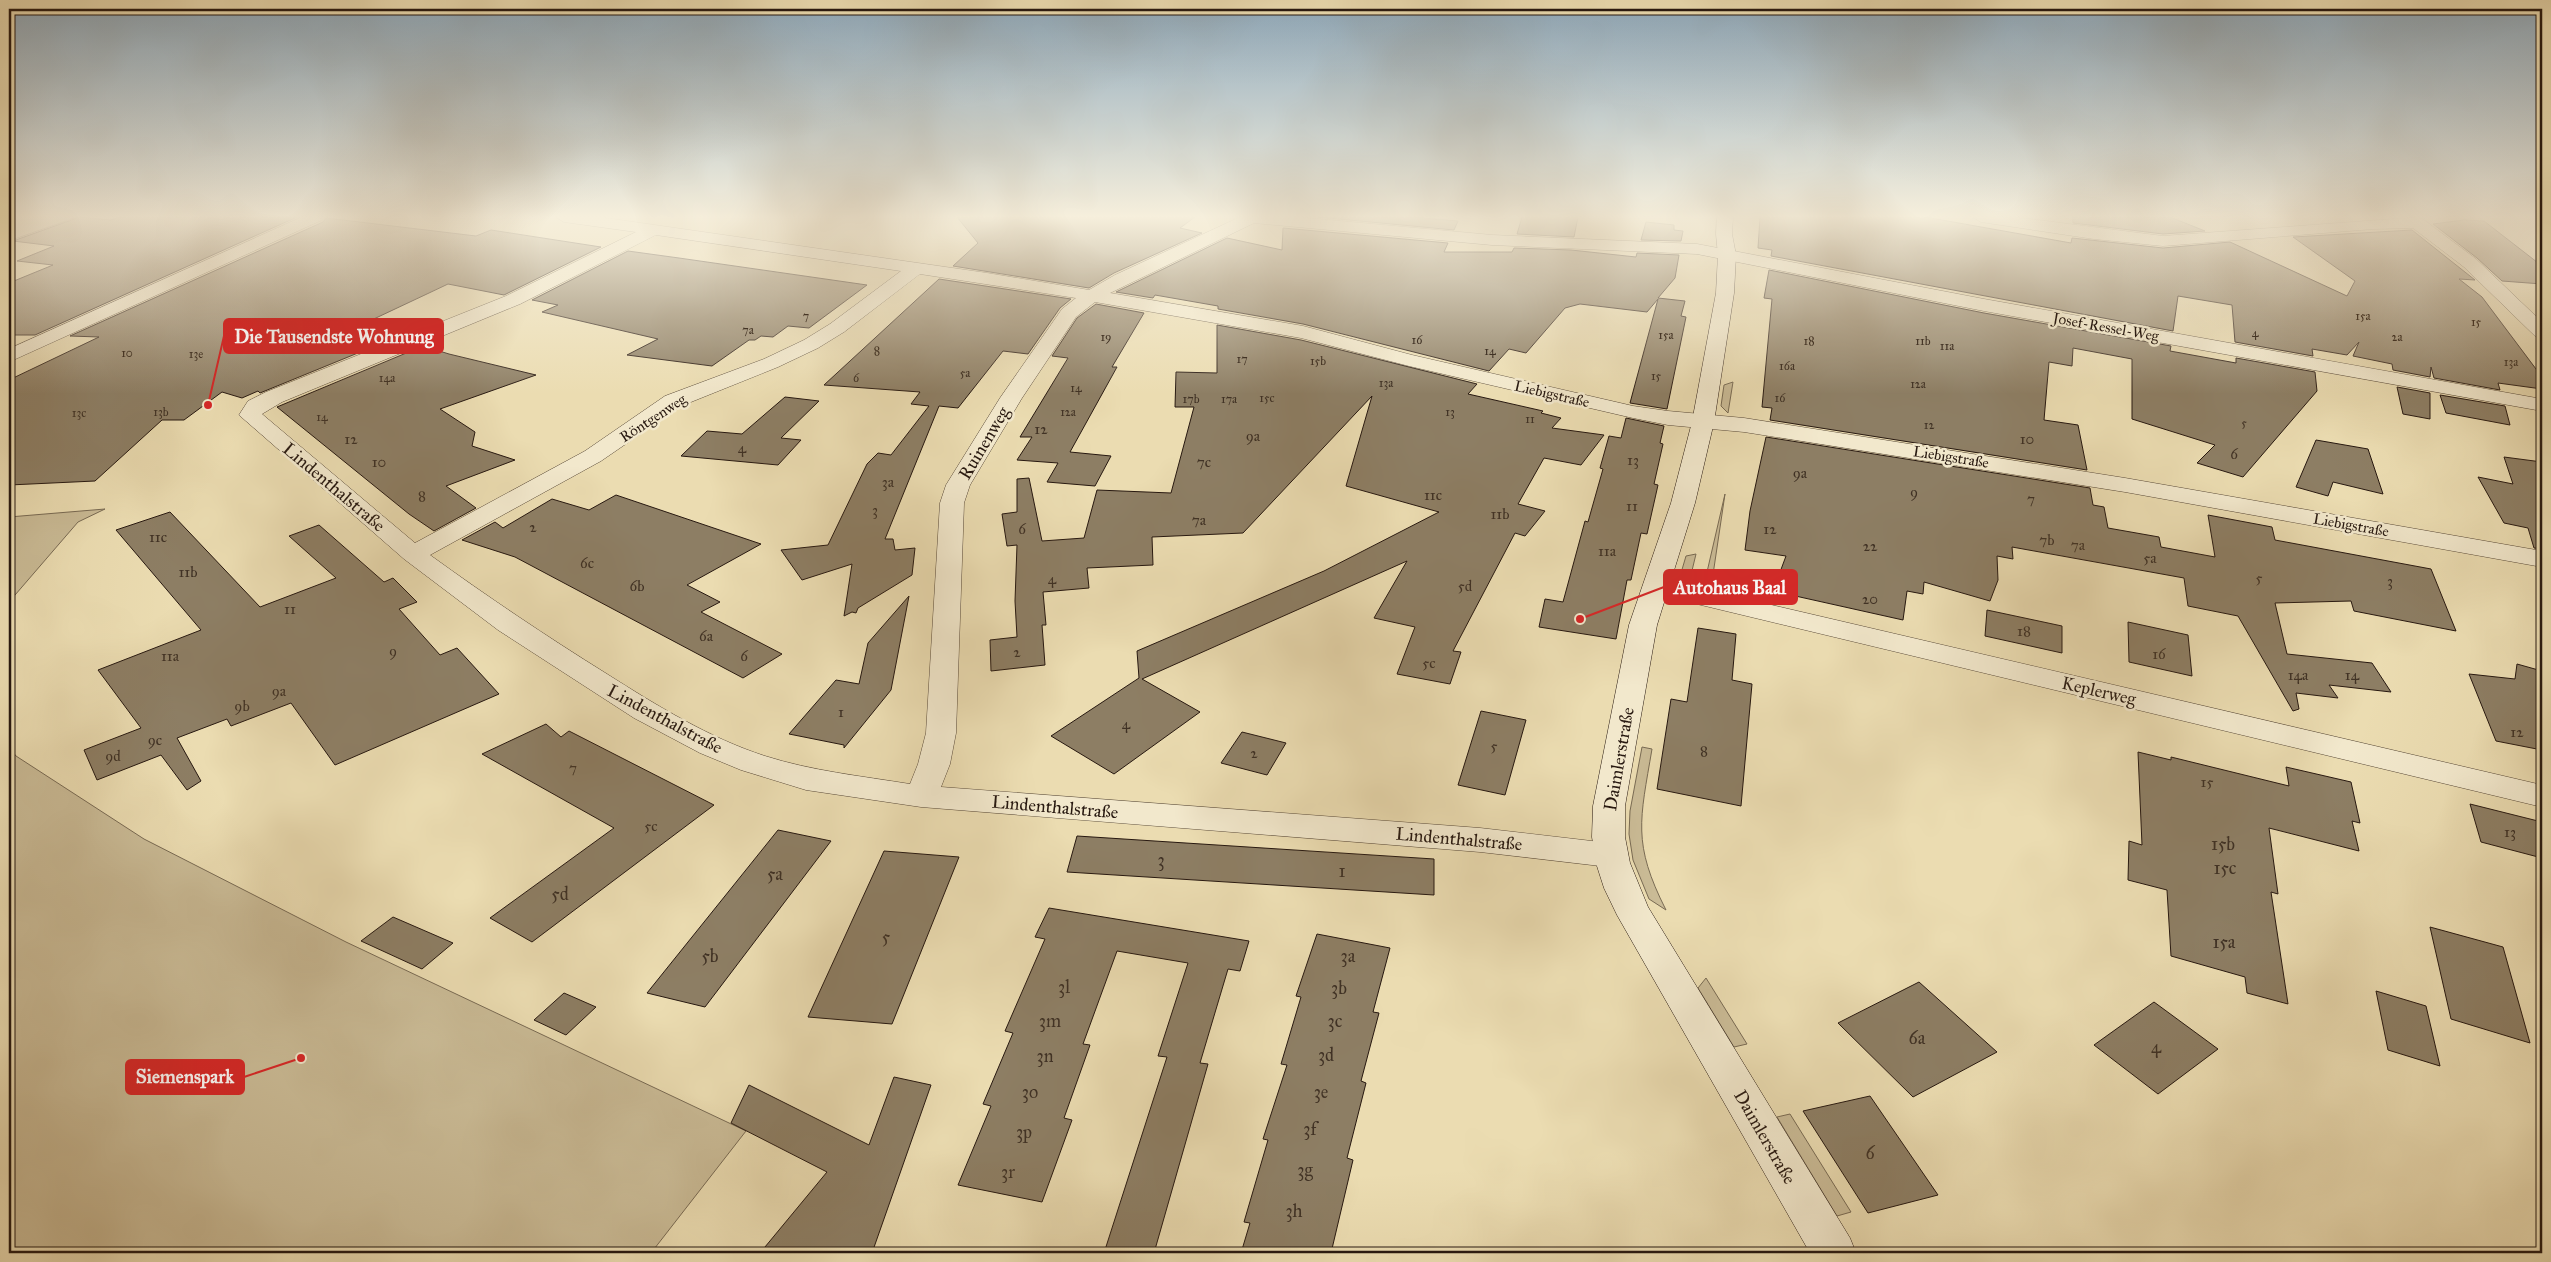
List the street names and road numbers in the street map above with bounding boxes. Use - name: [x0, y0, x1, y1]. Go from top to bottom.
- street label: Josef-Ressel-Weg: [2049, 308, 2161, 346]
- street label: Liebigstraße: [1513, 377, 1591, 411]
- street label: Röntgenweg: [616, 389, 690, 446]
- street label: Ruinenweg: [954, 402, 1016, 484]
- street label: Lindenthalstraße: [278, 438, 390, 536]
- street label: Liebigstraße: [1912, 442, 1990, 472]
- street label: Liebigstraße: [2312, 509, 2390, 541]
- street label: Keplerweg: [2059, 672, 2139, 711]
- street label: Lindenthalstraße: [604, 679, 726, 759]
- street label: Daimlerstraße: [1599, 705, 1639, 813]
- street label: Lindenthalstraße: [991, 791, 1119, 823]
- street label: Lindenthalstraße: [1395, 823, 1523, 855]
- street label: Daimlerstraße: [1729, 1086, 1801, 1188]

